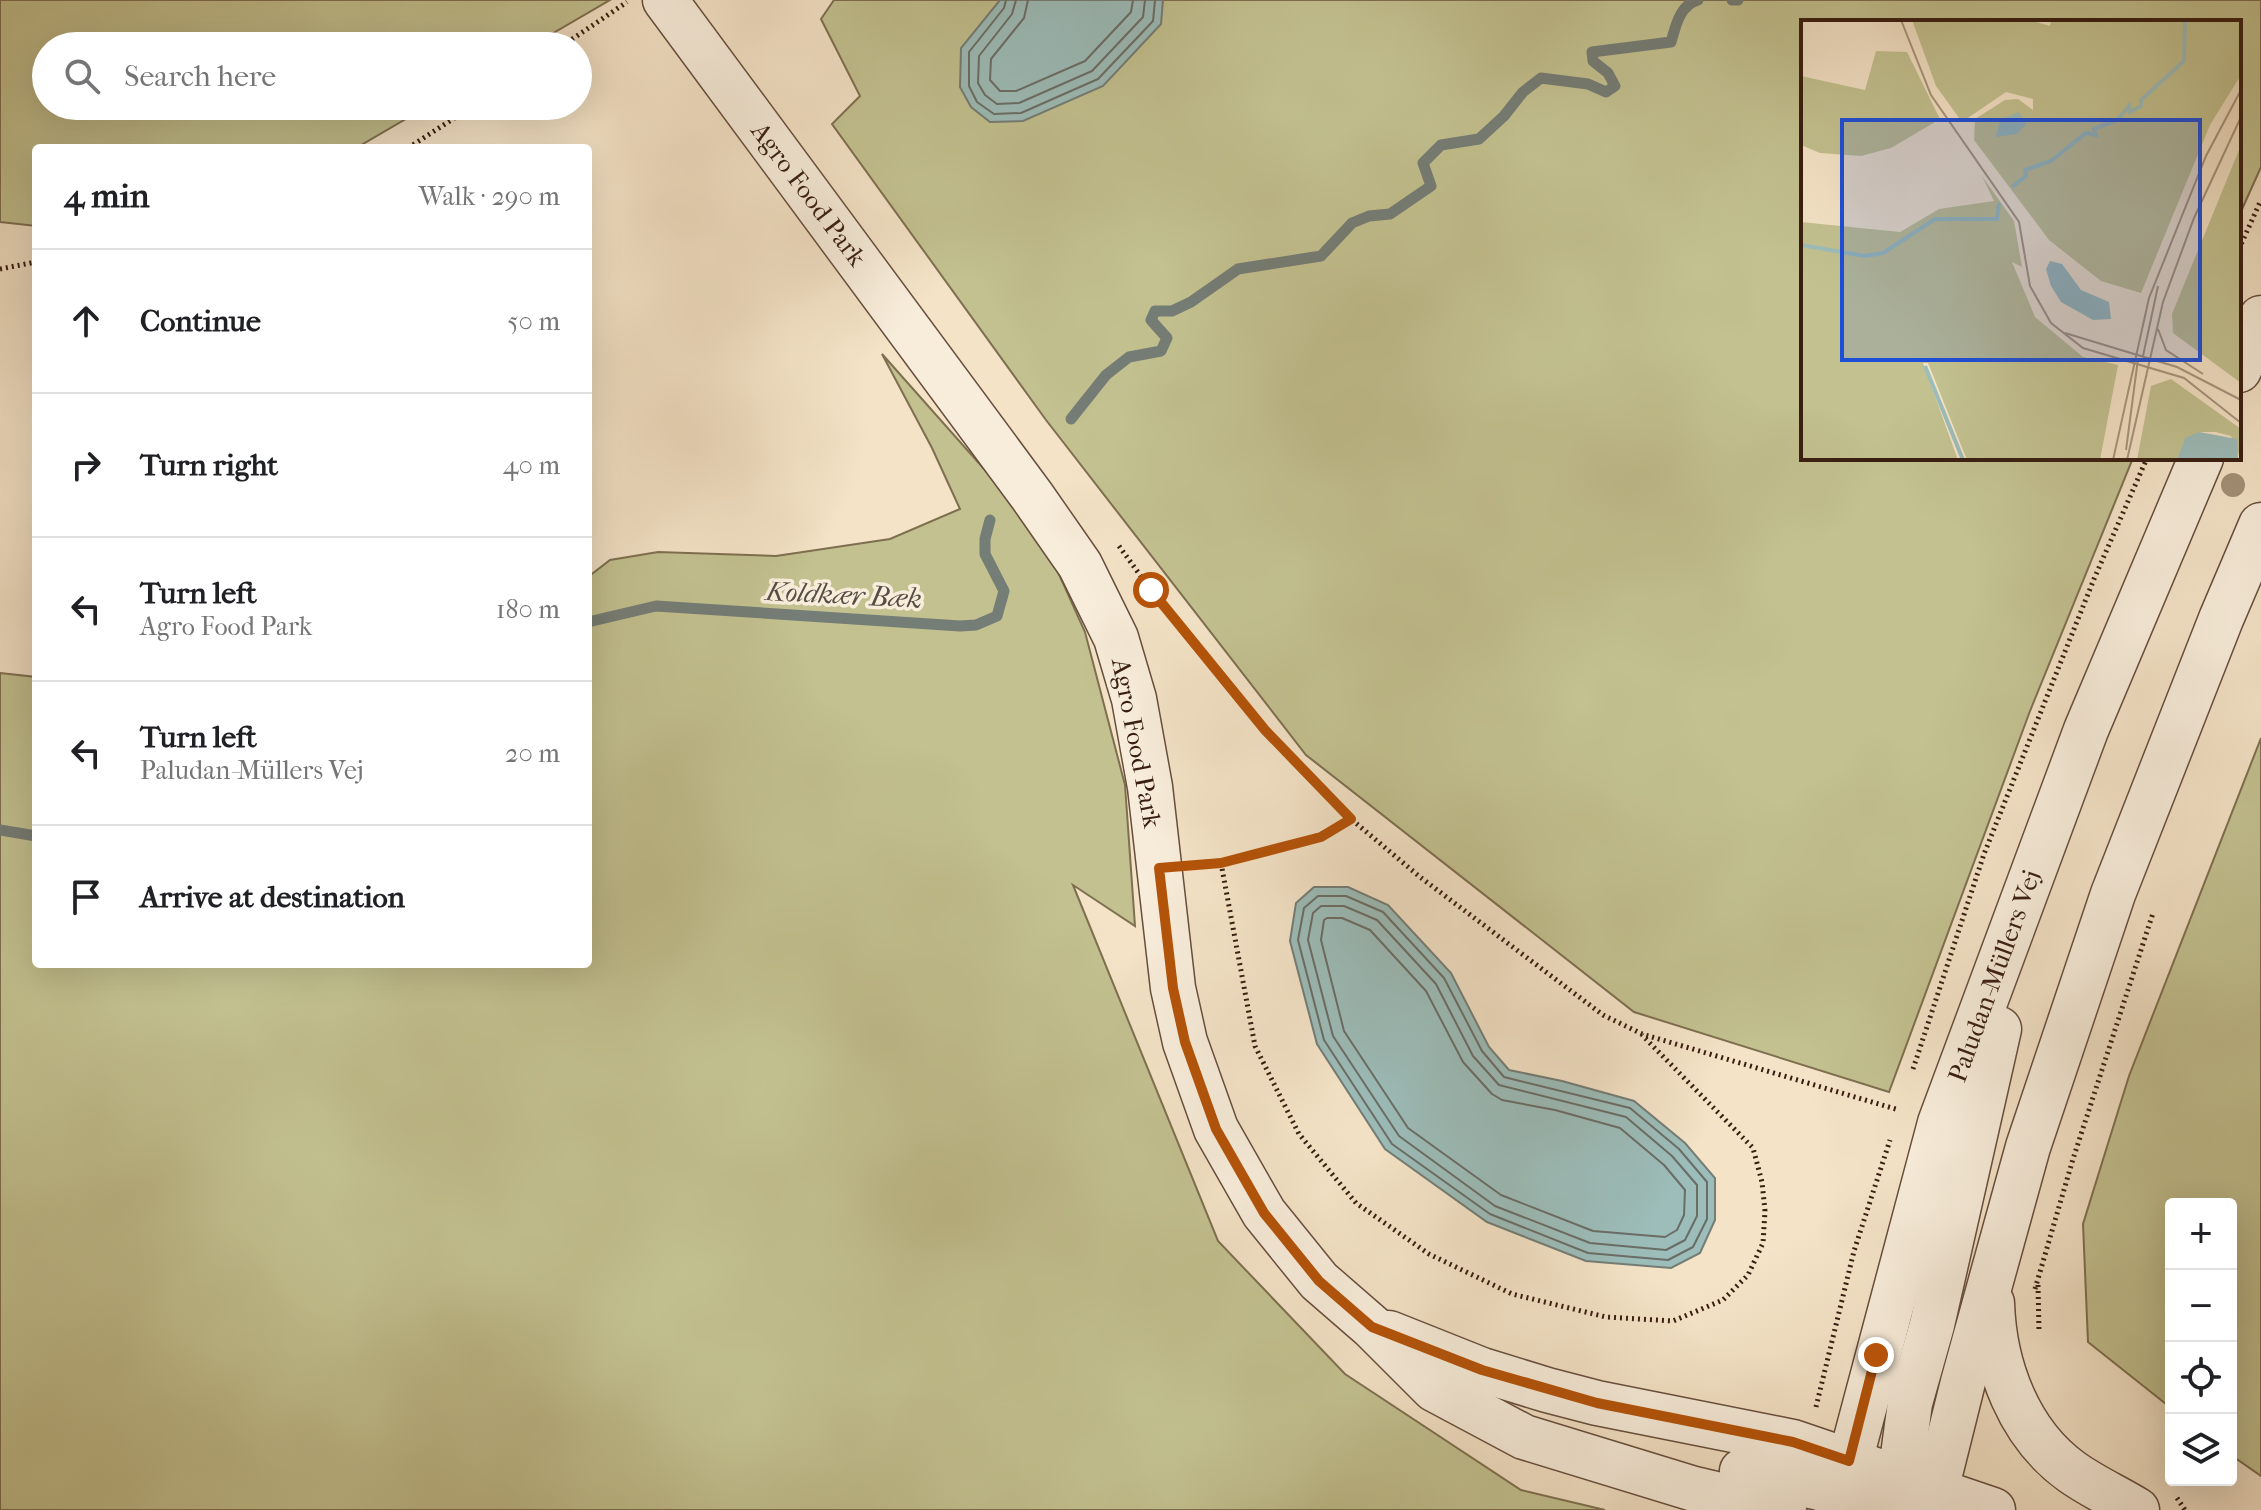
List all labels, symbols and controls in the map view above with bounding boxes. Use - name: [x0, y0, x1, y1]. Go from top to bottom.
- inset map: [1801, 20, 2241, 460]
- search box: [32, 32, 592, 120]
- icon: search: [60, 54, 104, 98]
- text: Search here: [124, 59, 276, 94]
- street label: Agro Food Park: [744, 115, 873, 273]
- text: 4 min: [64, 176, 149, 216]
- text: Walk · 290 m: [419, 181, 560, 212]
- icon: ahead: [64, 299, 108, 343]
- text: Continue: [140, 304, 261, 339]
- text: 50 m: [507, 306, 560, 337]
- icon: right: [64, 443, 108, 487]
- text: Turn right: [140, 448, 278, 483]
- text: 40 m: [503, 450, 560, 481]
- route start: [1133, 572, 1169, 608]
- water label: Koldkær Bæk: [763, 574, 923, 615]
- text: Turn left: [140, 576, 257, 611]
- icon: left: [64, 587, 108, 631]
- text: 180 m: [496, 594, 560, 625]
- text: Agro Food Park: [140, 611, 312, 642]
- street label: Agro Food Park: [1105, 655, 1168, 831]
- text: Turn left: [140, 720, 257, 755]
- icon: left: [64, 731, 108, 775]
- text: 20 m: [505, 738, 560, 769]
- text: Paludan-Müllers Vej: [140, 755, 364, 786]
- street label: Paludan-Müllers Vej: [1942, 866, 2047, 1087]
- icon: arrive: [64, 875, 108, 919]
- text: Arrive at destination: [140, 880, 405, 915]
- map controls: [2165, 1198, 2237, 1486]
- button: +: [2165, 1198, 2237, 1270]
- button: −: [2165, 1270, 2237, 1342]
- route end: [1858, 1337, 1894, 1373]
- button: locate: [2165, 1342, 2237, 1414]
- button: layers: [2165, 1414, 2237, 1486]

